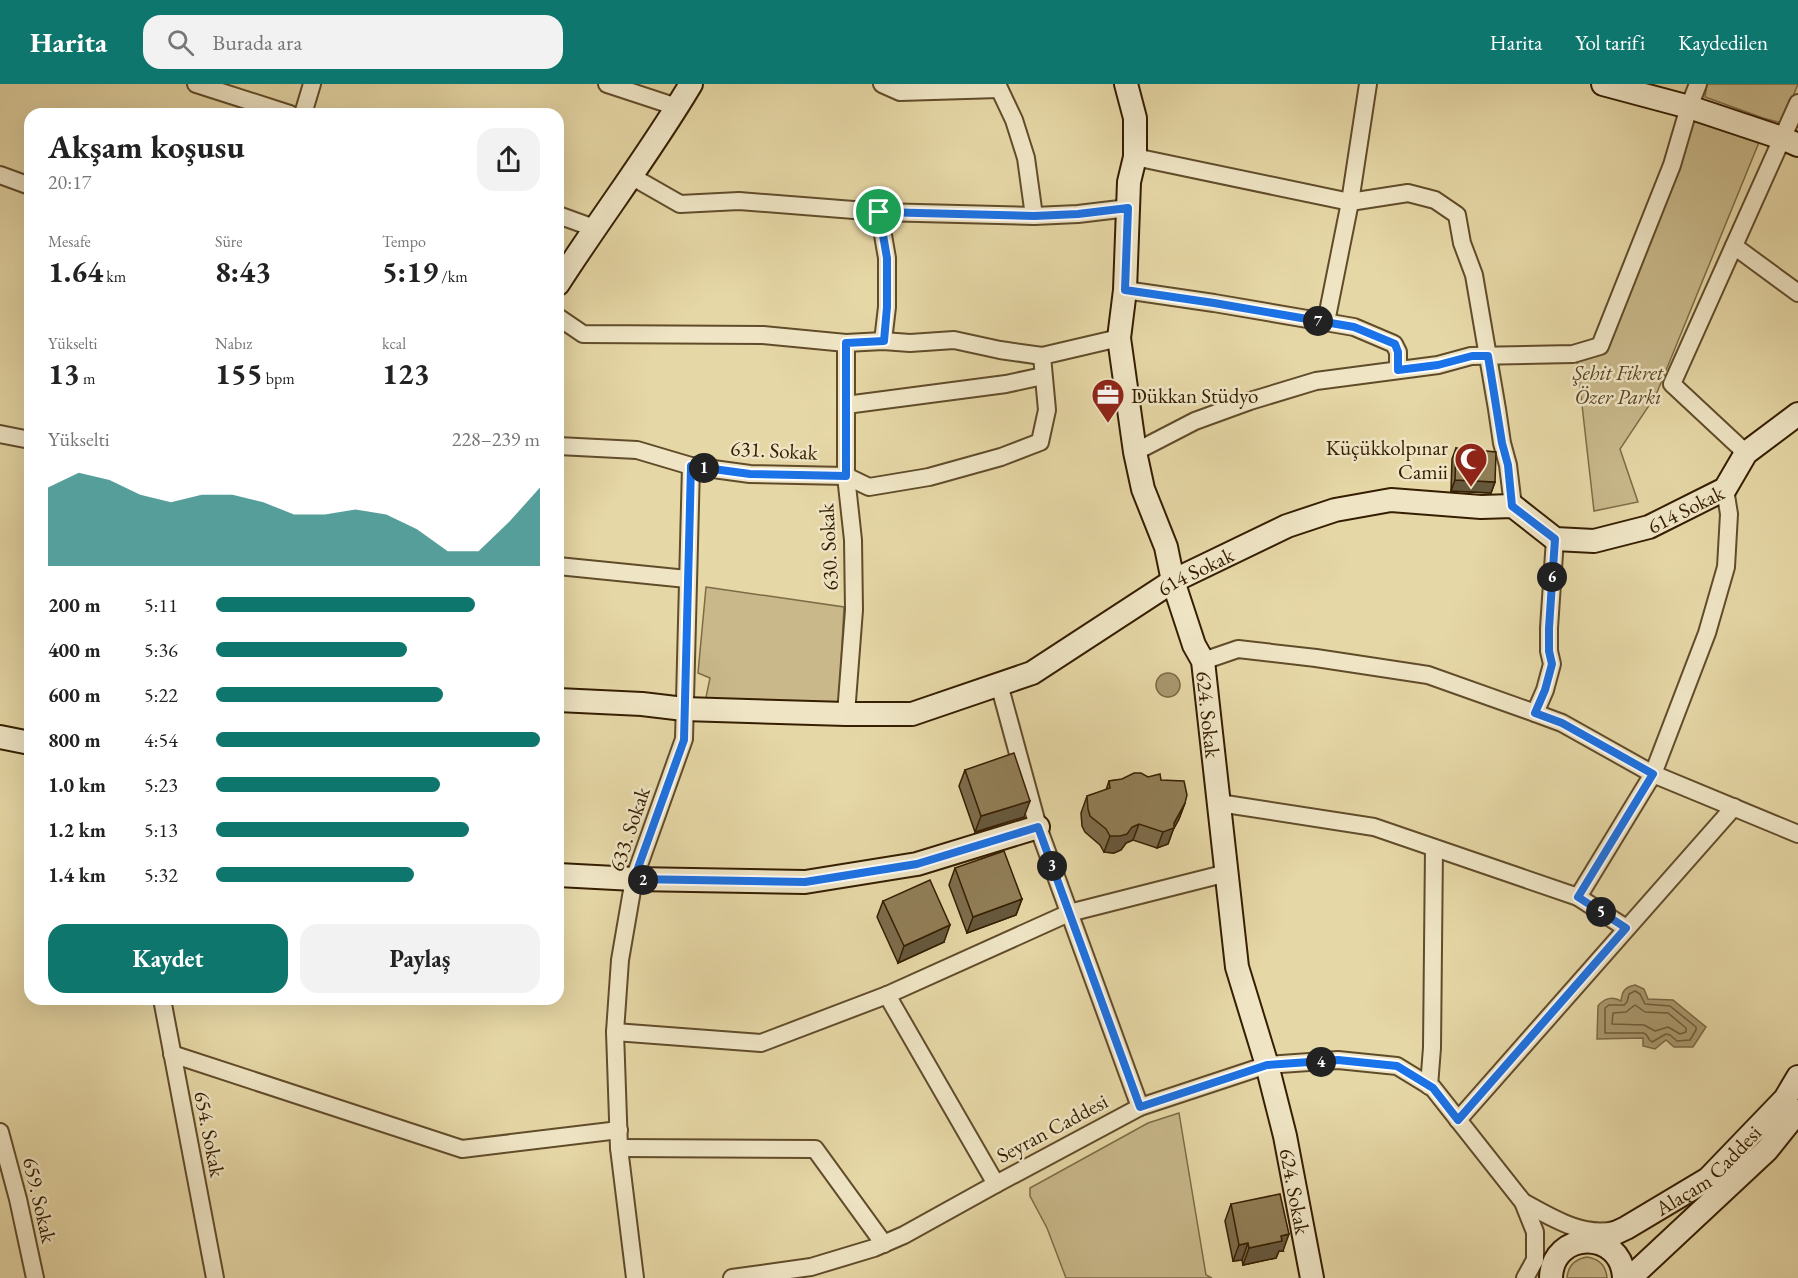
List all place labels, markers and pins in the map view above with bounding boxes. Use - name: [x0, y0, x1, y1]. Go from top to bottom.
- pin: [853, 186, 904, 237]
- pin: 7: [1303, 306, 1333, 336]
- office icon: Dükkan Stüdyo: [1090, 377, 1126, 424]
- place label: Dükkan Stüdyo: [1131, 382, 1258, 409]
- place label: Küçükkolpınar Camii: [1326, 434, 1448, 485]
- mosque icon: Küçükkolpınar Camii: [1453, 441, 1489, 488]
- pin: 1: [689, 453, 719, 483]
- pin: 6: [1537, 562, 1567, 592]
- pin: 3: [1037, 851, 1067, 881]
- pin: 2: [628, 865, 658, 895]
- pin: 5: [1586, 897, 1616, 927]
- pin: 4: [1306, 1047, 1336, 1077]

